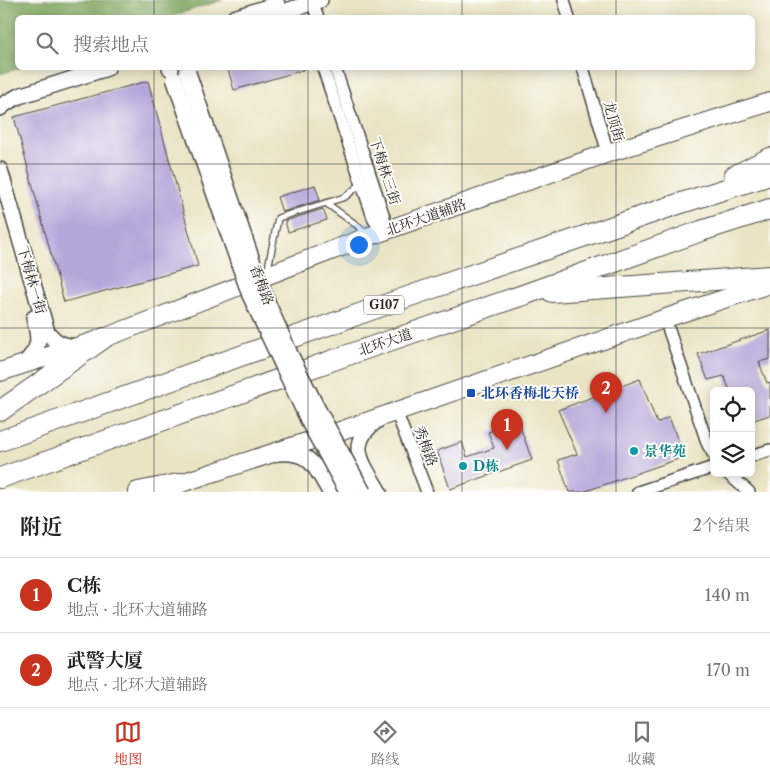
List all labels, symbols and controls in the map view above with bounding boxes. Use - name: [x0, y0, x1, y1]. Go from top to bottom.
- search box: [15, 15, 755, 70]
- icon: search: [33, 29, 61, 57]
- text: 搜索地点: [73, 33, 149, 56]
- street label: 龙顶街: [600, 98, 628, 144]
- street label: 下梅林三街: [366, 135, 404, 207]
- street label: 北环大道辅路: [383, 195, 469, 239]
- your location: [346, 232, 372, 258]
- street label: 下梅林一街: [14, 244, 50, 316]
- street label: 香梅路: [246, 262, 278, 308]
- road number: G107: [364, 296, 404, 314]
- street label: 北环大道: [356, 324, 414, 360]
- pin: 2: [590, 372, 622, 413]
- place label: 北环香梅北天桥: [481, 384, 579, 402]
- marker: 北环香梅北天桥: [465, 387, 477, 399]
- map controls: [710, 387, 755, 477]
- button: locate: [710, 387, 755, 432]
- pin: 1: [491, 409, 523, 450]
- street label: 秀梅路: [410, 423, 442, 469]
- button: layers: [710, 432, 755, 477]
- place label: 景华苑: [644, 442, 686, 460]
- marker: 景华苑: [628, 445, 640, 457]
- place label: D栋: [473, 457, 499, 475]
- marker: D栋: [457, 460, 469, 472]
- text: 附近: [20, 514, 62, 539]
- text: 2个结果: [693, 515, 750, 535]
- text: C栋: [67, 574, 101, 597]
- text: 1: [32, 585, 40, 605]
- text: 140 m: [705, 585, 750, 605]
- text: 地点 · 北环大道辅路: [67, 599, 208, 619]
- text: 武警大厦: [67, 649, 143, 672]
- text: 2: [31, 660, 41, 680]
- text: 170 m: [706, 660, 750, 680]
- text: 地点 · 北环大道辅路: [67, 674, 208, 694]
- tab: 地图: [114, 718, 142, 768]
- tab: 路线: [371, 718, 399, 768]
- tab: 收藏: [628, 718, 656, 768]

